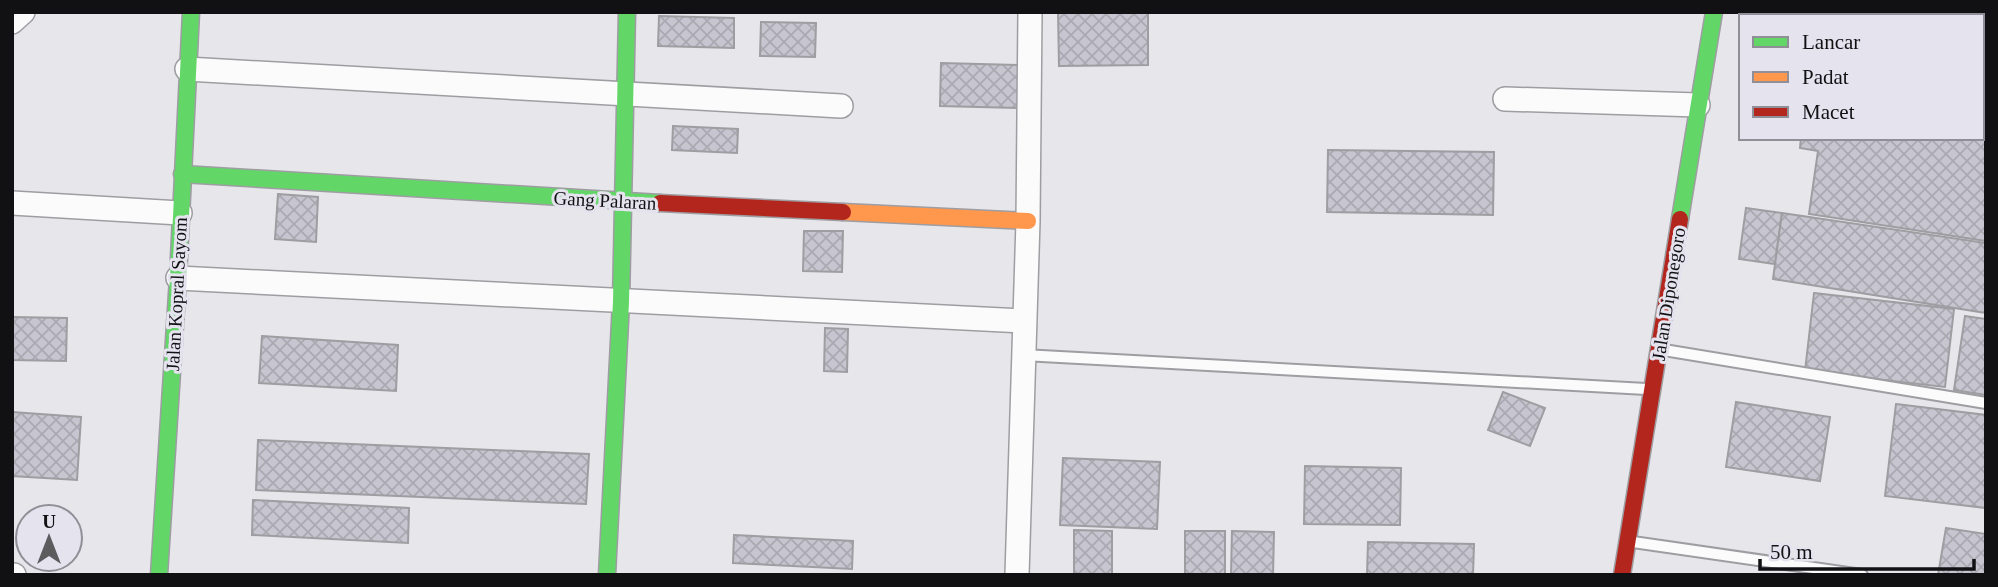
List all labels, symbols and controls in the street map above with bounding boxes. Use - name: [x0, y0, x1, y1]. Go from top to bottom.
- legend: [1739, 14, 1984, 140]
- text: Lancar: [1802, 30, 1860, 54]
- text: Padat: [1802, 65, 1849, 89]
- text: Macet: [1802, 100, 1855, 124]
- street label: Gang Palaran: [553, 187, 657, 214]
- street label: Jalan Kopral Sayom: [162, 216, 191, 372]
- street label: Jalan Diponegoro: [1648, 226, 1689, 362]
- north arrow: [14, 503, 84, 573]
- text: U: [42, 511, 56, 532]
- scale bar: [1760, 528, 1974, 572]
- text: 50 m: [1770, 540, 1813, 564]

